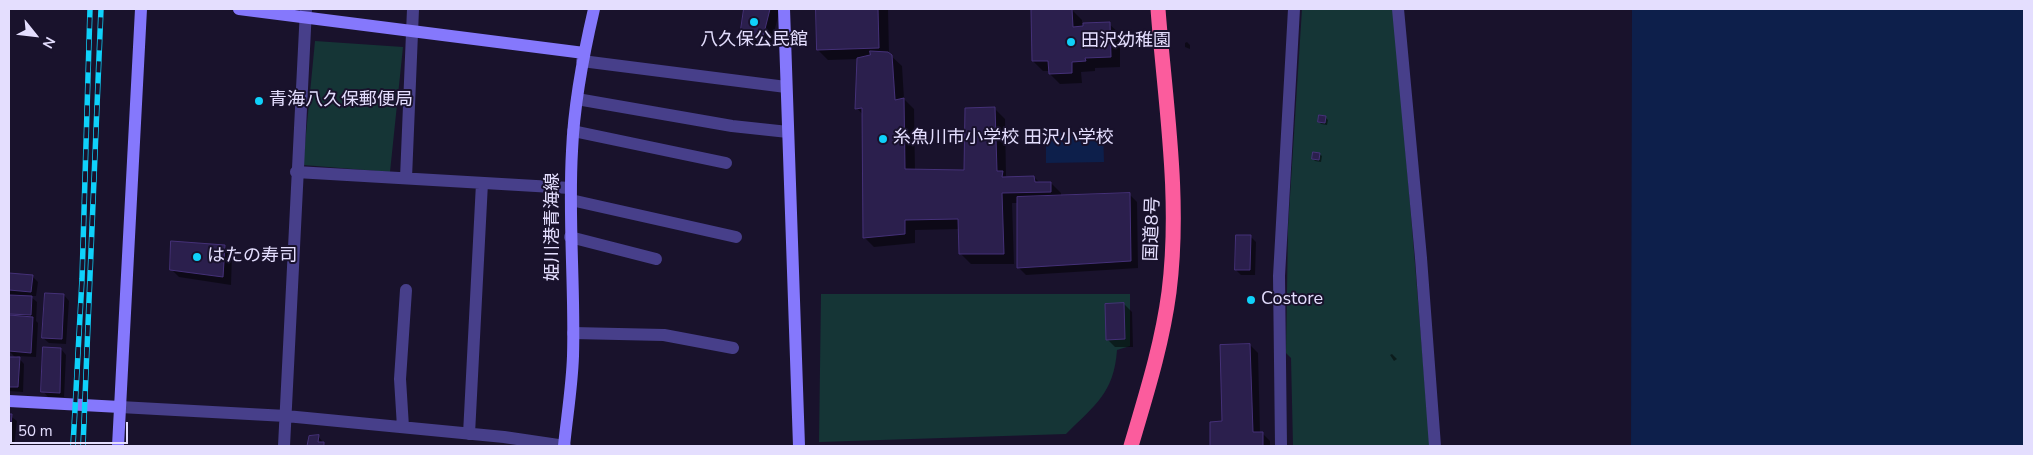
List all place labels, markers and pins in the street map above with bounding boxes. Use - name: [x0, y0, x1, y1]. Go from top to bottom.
- marker: 八久保公民館: [748, 16, 760, 28]
- place label: 八久保公民館: [700, 30, 808, 52]
- place label: 田沢幼稚園: [1081, 31, 1171, 53]
- marker: 田沢幼稚園: [1065, 36, 1077, 48]
- place label: 青海八久保郵便局: [269, 90, 413, 112]
- marker: 青海八久保郵便局: [253, 95, 265, 107]
- place label: 糸魚川市小学校 田沢小学校: [893, 128, 1114, 150]
- marker: 糸魚川市小学校 田沢小学校: [877, 133, 889, 145]
- place label: はたの寿司: [207, 246, 297, 268]
- marker: はたの寿司: [191, 251, 203, 263]
- place label: Costore: [1261, 289, 1323, 311]
- marker: Costore: [1245, 294, 1257, 306]

